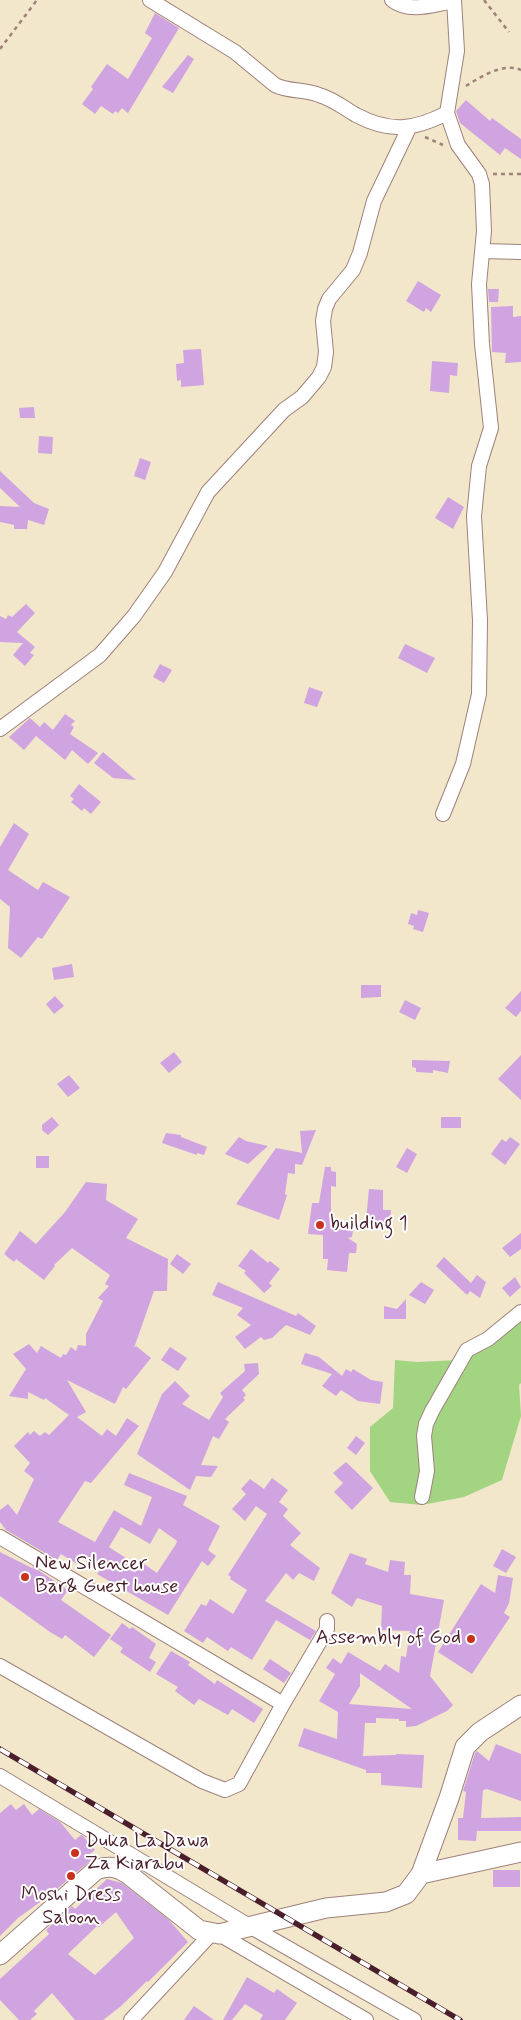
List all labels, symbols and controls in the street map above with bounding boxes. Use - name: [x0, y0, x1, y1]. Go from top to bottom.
- place label: building 1: [330, 1213, 408, 1237]
- marker: building 1: [314, 1219, 326, 1231]
- place label: New Silencer Bar& Guest house: [35, 1553, 178, 1600]
- marker: New Silencer Bar& Guest house: [19, 1571, 31, 1583]
- place label: Assembly of God: [316, 1627, 461, 1651]
- marker: Assembly of God: [465, 1633, 477, 1645]
- place label: Duka La Dawa Za Kiarabu: [85, 1830, 209, 1877]
- marker: Duka La Dawa Za Kiarabu: [69, 1847, 81, 1859]
- marker: Moshi Dress Saloon: [65, 1870, 77, 1882]
- place label: Moshi Dress Saloon: [21, 1884, 121, 1931]

